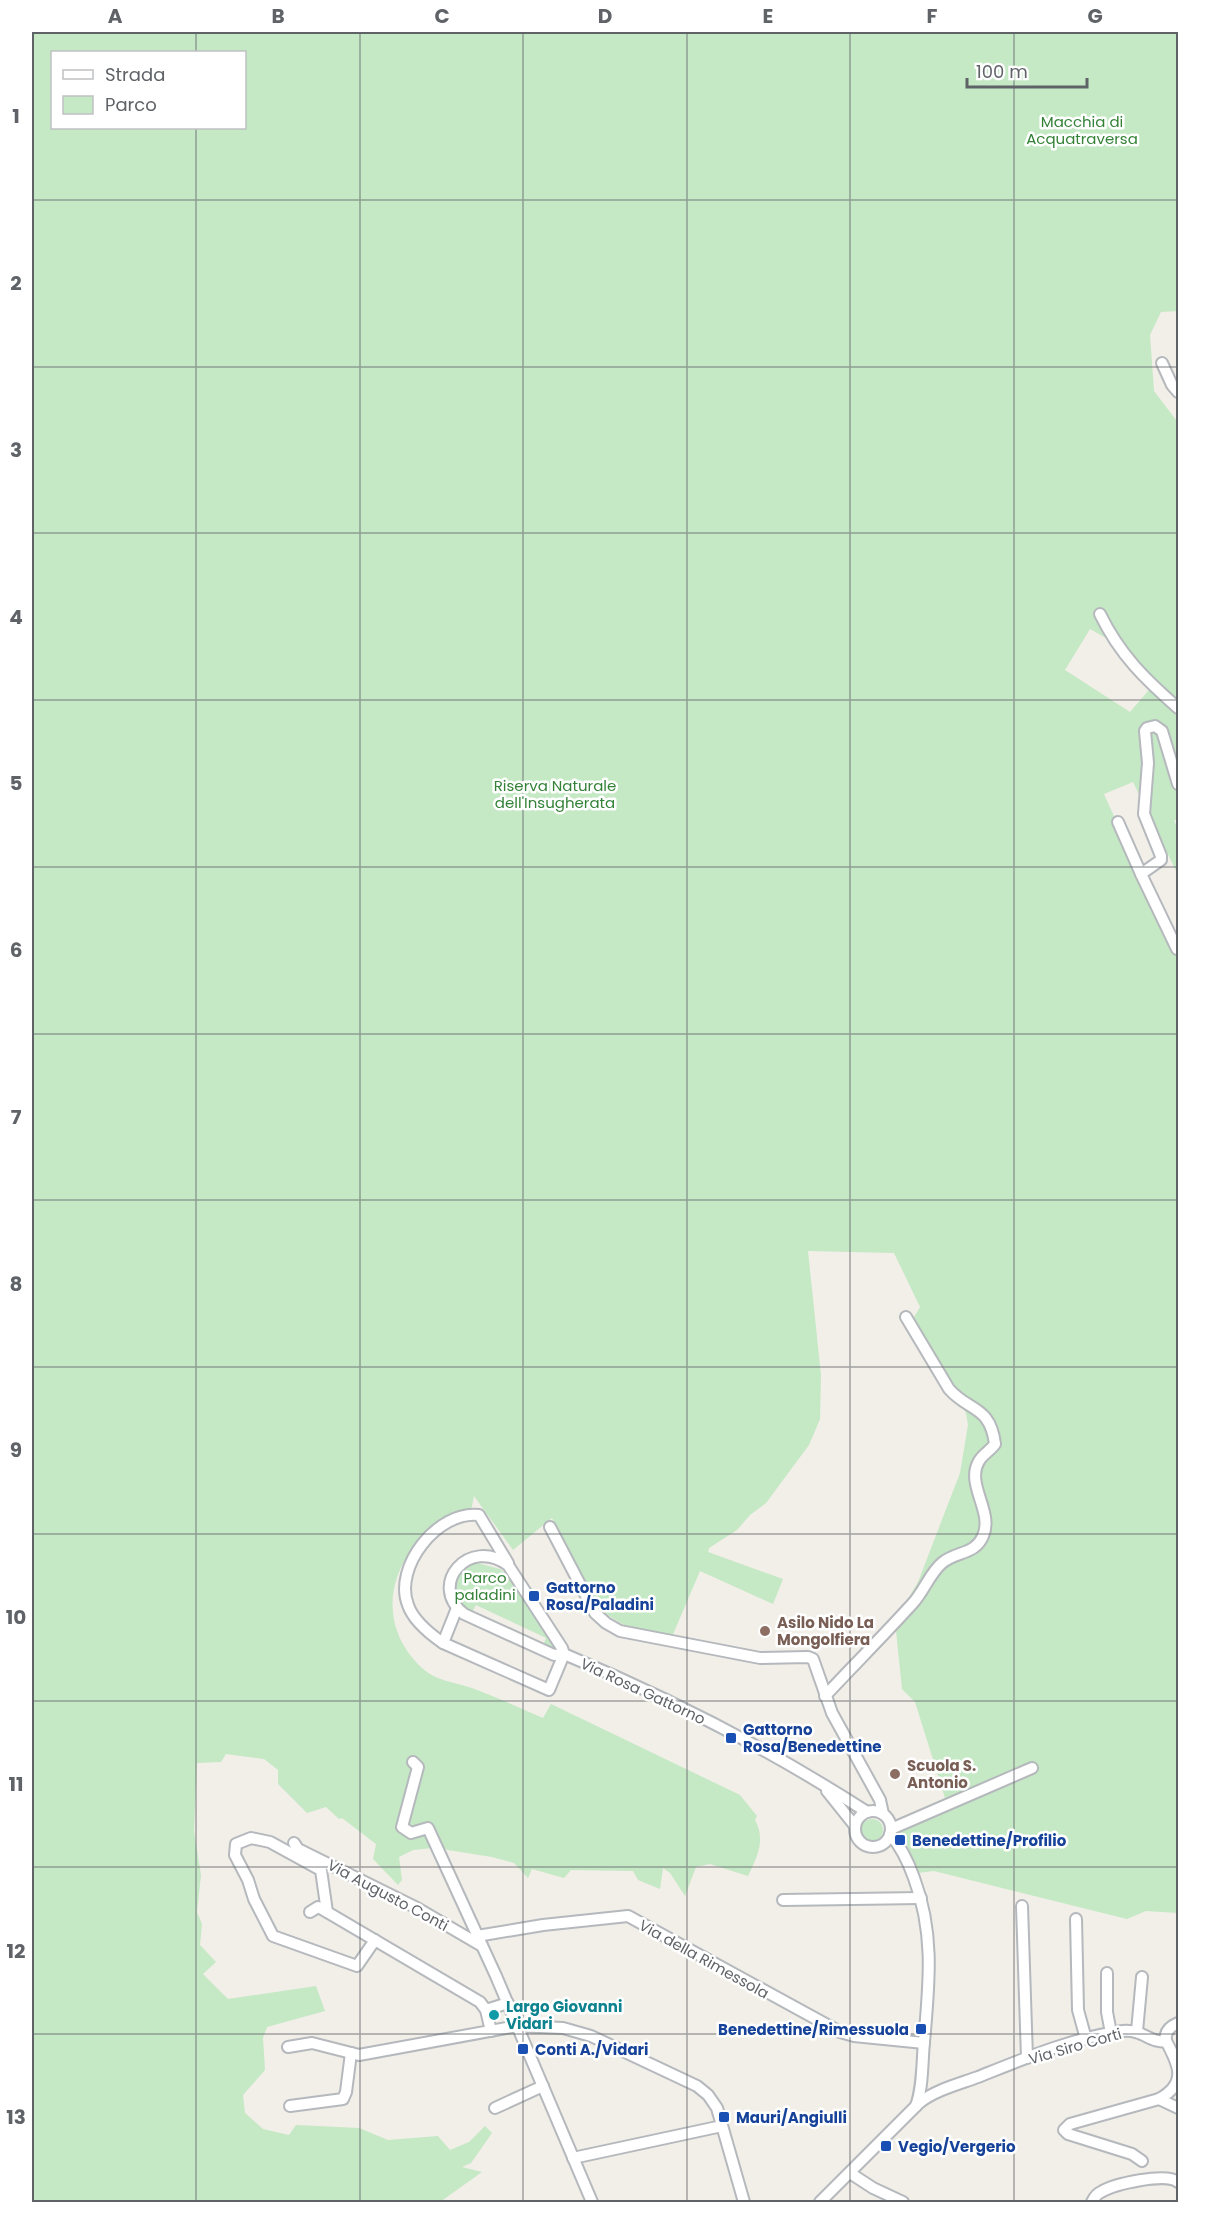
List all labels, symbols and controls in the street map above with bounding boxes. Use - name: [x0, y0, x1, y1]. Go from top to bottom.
- text: A: [108, 2, 123, 30]
- text: B: [271, 2, 285, 30]
- text: C: [434, 2, 450, 30]
- text: D: [598, 2, 612, 30]
- text: E: [763, 2, 773, 30]
- text: F: [927, 2, 938, 30]
- text: G: [1087, 2, 1103, 30]
- legend: [51, 51, 246, 129]
- scale bar: [967, 51, 1087, 89]
- text: 100 m: [976, 59, 1028, 84]
- text: Strada: [105, 62, 165, 87]
- text: Parco: [105, 92, 157, 117]
- text: 1: [12, 102, 20, 130]
- park label: Macchia di Acquatraversa: [1026, 111, 1138, 149]
- text: 2: [10, 269, 22, 297]
- text: 3: [10, 436, 22, 464]
- text: 4: [9, 603, 23, 631]
- text: 5: [10, 769, 23, 797]
- park label: Riserva Naturale dell'Insugherata: [494, 775, 616, 813]
- text: 6: [10, 936, 22, 964]
- text: 7: [11, 1103, 22, 1131]
- text: 8: [10, 1270, 22, 1298]
- text: 9: [10, 1436, 22, 1464]
- park label: Parco paladini: [454, 1567, 516, 1605]
- place label: Gattorno Rosa/Paladini: [546, 1577, 654, 1615]
- marker: Gattorno Rosa/Paladini: [527, 1589, 541, 1603]
- text: 10: [6, 1603, 26, 1631]
- place label: Asilo Nido La Mongolfiera: [777, 1612, 874, 1650]
- marker: Asilo Nido La Mongolfiera: [758, 1624, 772, 1638]
- street label: Via Rosa Gattorno: [577, 1653, 709, 1729]
- place label: Gattorno Rosa/Benedettine: [743, 1719, 882, 1757]
- marker: Gattorno Rosa/Benedettine: [724, 1731, 738, 1745]
- place label: Scuola S. Antonio: [907, 1755, 976, 1793]
- marker: Scuola S. Antonio: [888, 1767, 902, 1781]
- text: 11: [8, 1770, 24, 1798]
- place label: Benedettine/Profilio: [912, 1830, 1067, 1851]
- marker: Benedettine/Profilio: [893, 1833, 907, 1847]
- street label: Via Augusto Conti: [324, 1854, 452, 1936]
- street label: Via della Rimessola: [635, 1915, 773, 2003]
- text: 12: [7, 1937, 25, 1965]
- place label: Largo Giovanni Vidari: [506, 1996, 622, 2034]
- marker: Largo Giovanni Vidari: [487, 2008, 501, 2022]
- place label: Benedettine/Rimessuola: [718, 2019, 909, 2040]
- marker: Benedettine/Rimessuola: [914, 2022, 928, 2036]
- street label: Via Siro Corti: [1026, 2023, 1124, 2069]
- place label: Conti A./Vidari: [535, 2039, 648, 2060]
- marker: Conti A./Vidari: [516, 2042, 530, 2056]
- text: 13: [6, 2103, 26, 2131]
- place label: Mauri/Angiulli: [736, 2107, 847, 2128]
- marker: Mauri/Angiulli: [717, 2110, 731, 2124]
- place label: Vegio/Vergerio: [898, 2136, 1016, 2157]
- marker: Vegio/Vergerio: [879, 2139, 893, 2153]

